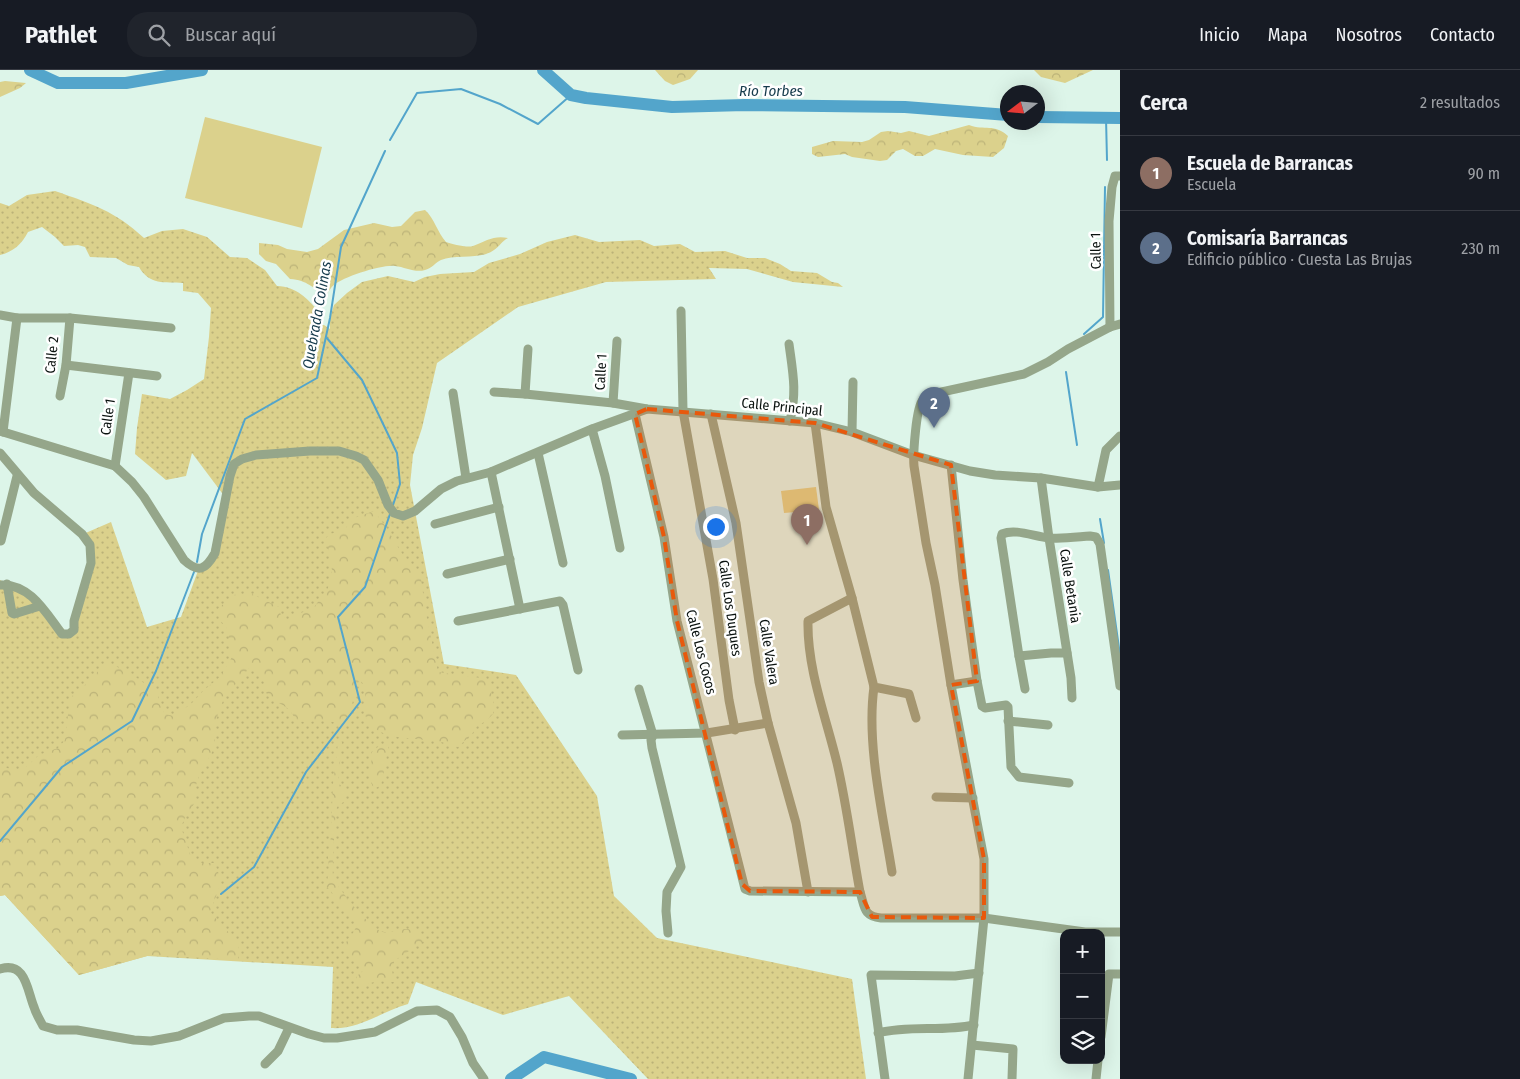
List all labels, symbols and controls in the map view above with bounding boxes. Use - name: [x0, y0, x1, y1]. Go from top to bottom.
- search box: [127, 12, 477, 57]
- text: Pathlet: [25, 21, 97, 49]
- icon: search: [145, 21, 173, 49]
- text: Buscar aquí: [185, 23, 276, 46]
- text: Inicio: [1199, 24, 1240, 46]
- text: Mapa: [1268, 24, 1308, 46]
- text: Nosotros: [1336, 24, 1402, 46]
- text: Contacto: [1430, 24, 1495, 46]
- water label: Río Torbes: [739, 82, 804, 100]
- north arrow: [1000, 85, 1045, 130]
- text: Cerca: [1140, 90, 1188, 116]
- text: 2 resultados: [1420, 93, 1500, 112]
- text: Escuela de Barrancas: [1187, 152, 1353, 175]
- text: 1: [1153, 164, 1159, 183]
- text: 90 m: [1468, 164, 1500, 183]
- text: Escuela: [1187, 175, 1236, 194]
- text: Comisaría Barrancas: [1187, 227, 1348, 250]
- street label: Calle 1: [1087, 233, 1105, 269]
- text: 2: [1152, 239, 1160, 258]
- text: 230 m: [1461, 239, 1500, 258]
- text: Edificio público · Cuesta Las Brujas: [1187, 250, 1412, 269]
- water label: Quebrada Colinas: [299, 259, 335, 370]
- street label: Calle 2: [42, 336, 62, 374]
- street label: Calle 1: [592, 353, 610, 391]
- pin: 2: [918, 387, 950, 428]
- street label: Calle Principal: [741, 394, 824, 420]
- street label: Calle 1: [97, 398, 119, 436]
- pin: 1: [791, 504, 823, 545]
- your location: [703, 514, 729, 540]
- street label: Calle Betania: [1056, 548, 1084, 624]
- street label: Calle Los Duques: [715, 559, 745, 657]
- street label: Calle Los Cocos: [682, 608, 720, 696]
- street label: Calle Valera: [755, 618, 783, 686]
- map controls: [1060, 929, 1105, 1064]
- button: +: [1060, 929, 1105, 974]
- button: −: [1060, 974, 1105, 1019]
- button: layers: [1060, 1019, 1105, 1064]

